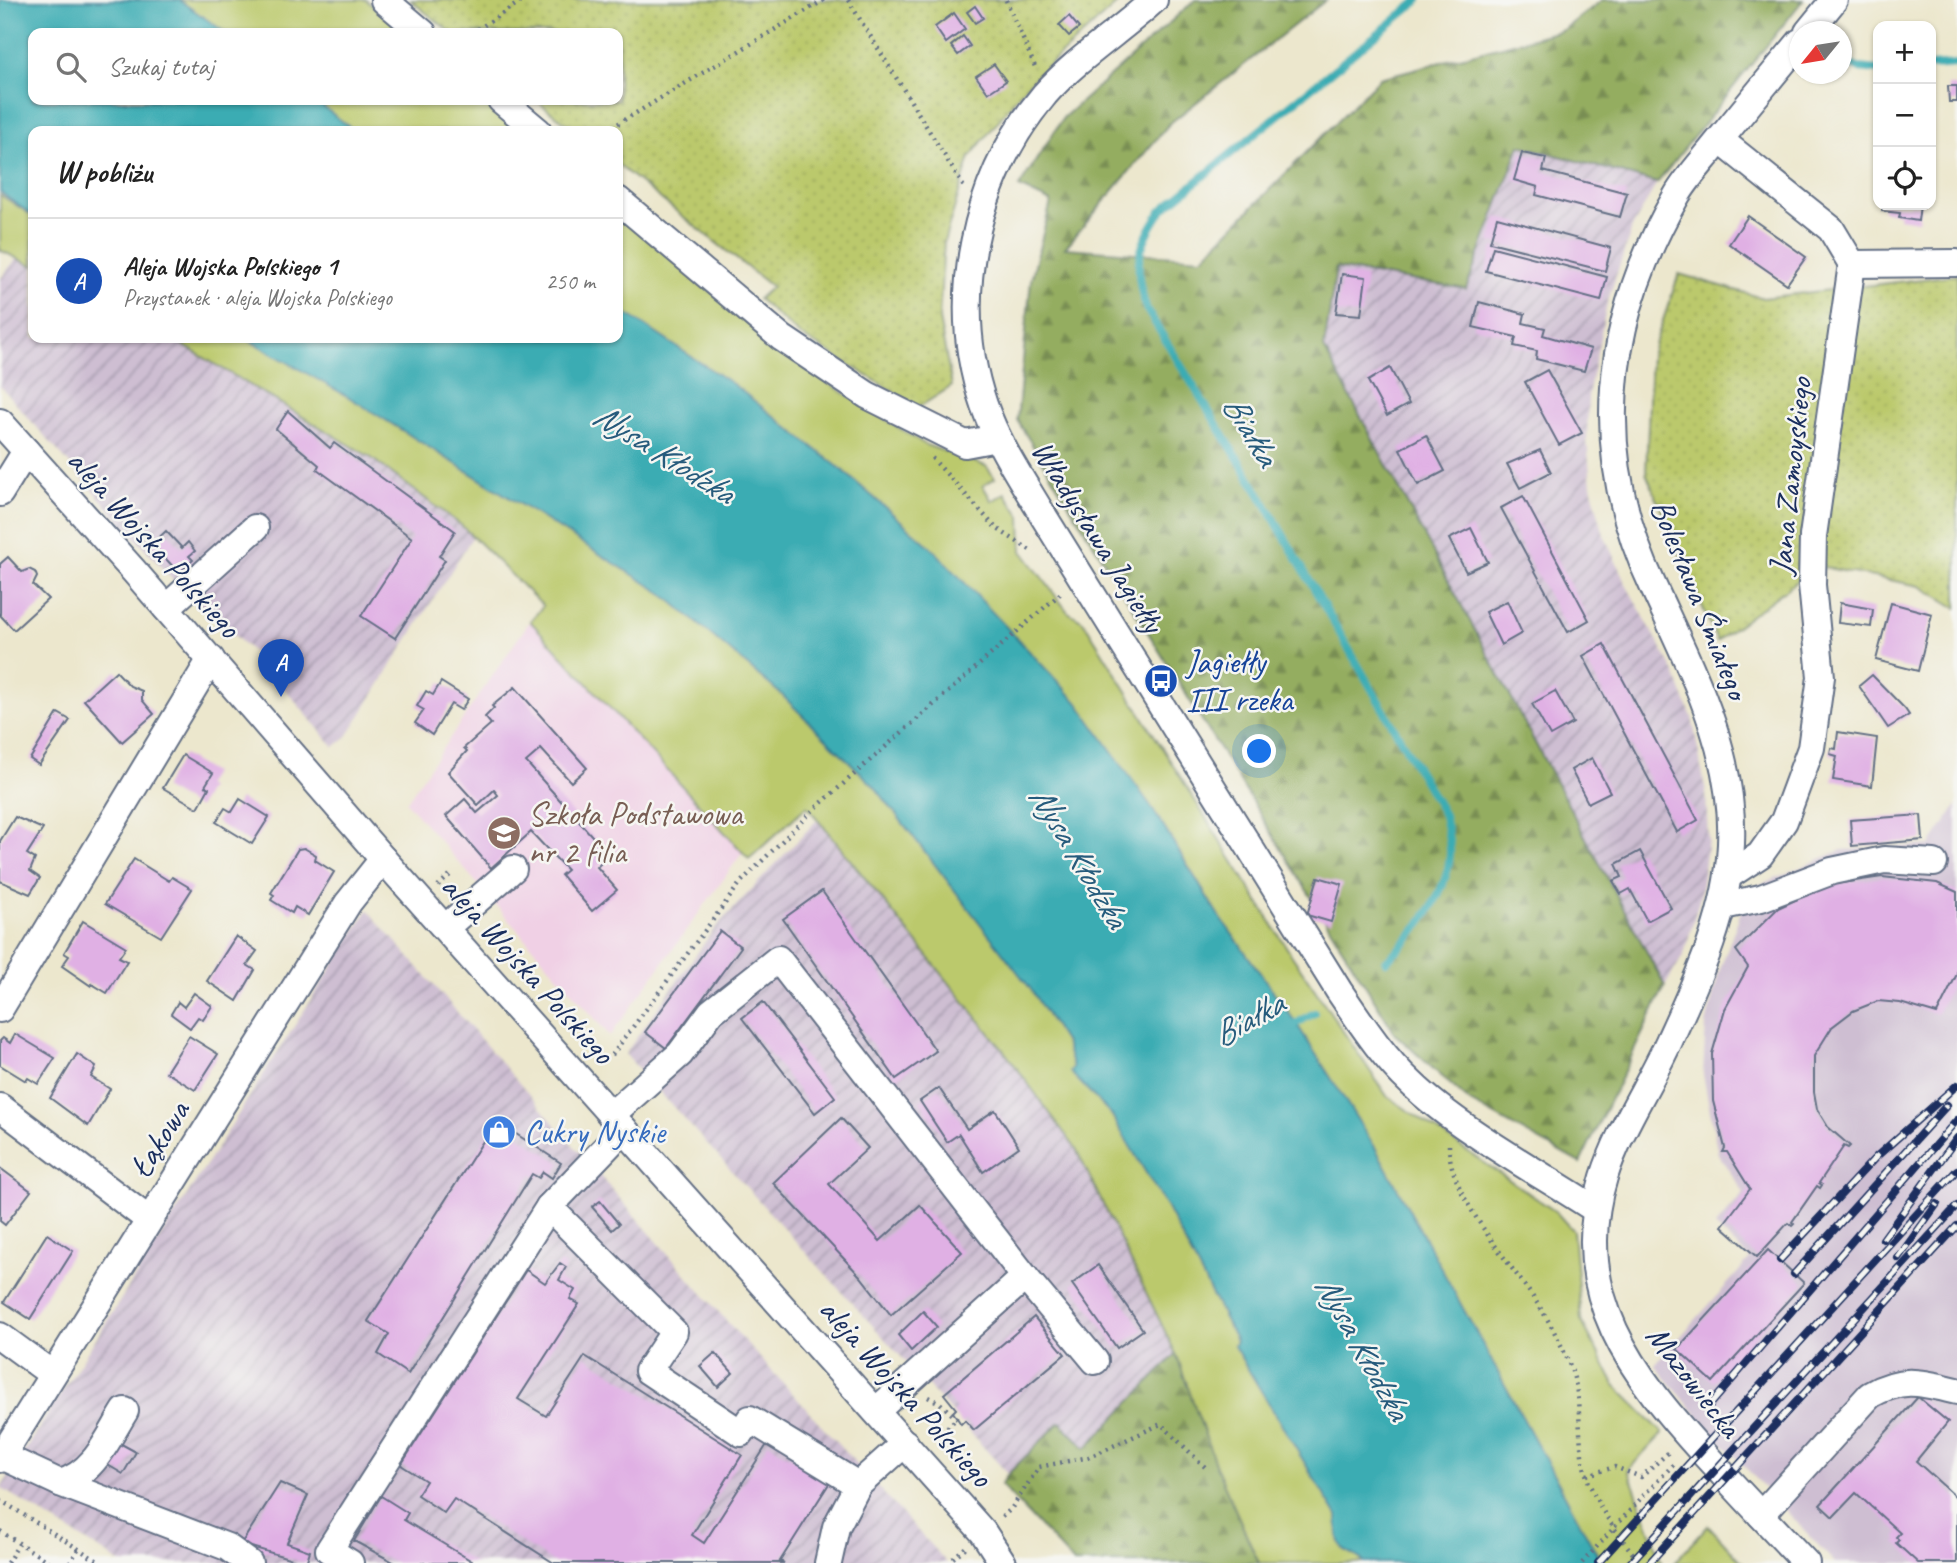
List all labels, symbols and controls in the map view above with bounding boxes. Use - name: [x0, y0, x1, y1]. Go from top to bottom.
- north arrow: [1789, 21, 1852, 84]
- map controls: [1873, 21, 1936, 210]
- button: +: [1873, 21, 1936, 84]
- search box: [28, 28, 623, 105]
- icon: search: [52, 48, 90, 86]
- text: Szukaj tutaj: [108, 50, 214, 83]
- button: −: [1873, 84, 1936, 147]
- button: locate: [1873, 147, 1936, 210]
- text: W pobliżu: [56, 153, 152, 191]
- text: Aleja Wojska Polskiego 1: [123, 250, 337, 283]
- text: A: [73, 267, 85, 296]
- text: 250 m: [546, 267, 595, 296]
- text: Przystanek · aleja Wojska Polskiego: [123, 283, 392, 312]
- street label: Jana Zamoyskiego: [1759, 373, 1821, 578]
- water label: Białka: [1212, 386, 1292, 477]
- water label: Nysa Kłodzka: [585, 392, 745, 516]
- street label: Władysława Jagiełły: [1022, 432, 1175, 642]
- street label: aleja Wojska Polskiego: [58, 439, 251, 648]
- street label: Bolesława Śmiałego: [1641, 493, 1760, 708]
- pin: A: [258, 639, 304, 697]
- place label: Jagiełły III rzeka: [1184, 641, 1294, 721]
- bus stop icon: Jagiełły III rzeka: [1142, 662, 1180, 700]
- your location: [1242, 734, 1276, 768]
- water label: Nysa Kłodzka: [1019, 777, 1141, 938]
- place label: Szkoła Podstawowa nr 2 filia: [528, 793, 744, 873]
- school or university icon: Szkoła Podstawowa nr 2 filia: [485, 814, 523, 852]
- street label: aleja Wojska Polskiego: [432, 865, 625, 1074]
- water label: Białka: [1204, 979, 1295, 1057]
- street label: Łąkowa: [119, 1091, 200, 1185]
- place label: Cukry Nyskie: [524, 1111, 667, 1153]
- shop icon: Cukry Nyskie: [480, 1113, 518, 1151]
- water label: Nysa Kłodzka: [1305, 1267, 1422, 1430]
- street label: aleja Wojska Polskiego: [810, 1288, 1003, 1497]
- street label: Mazowiecka: [1637, 1316, 1752, 1447]

